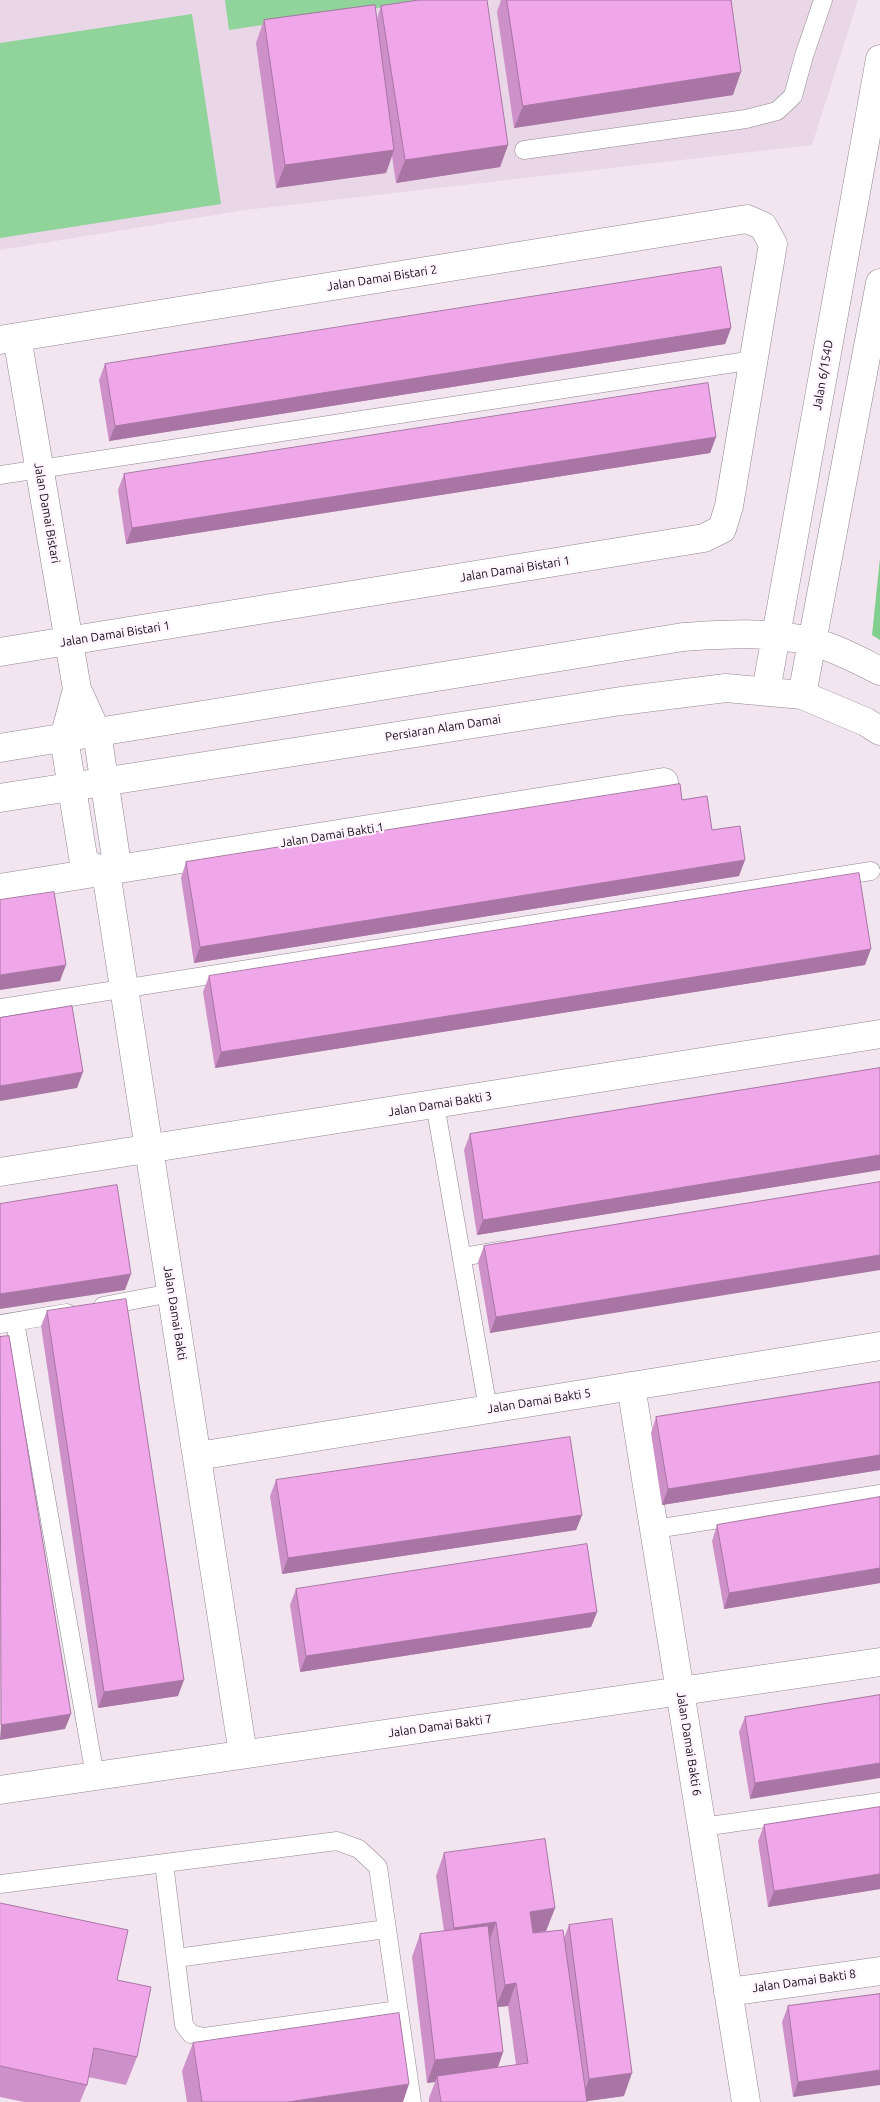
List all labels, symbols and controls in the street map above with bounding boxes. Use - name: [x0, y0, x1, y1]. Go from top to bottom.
- street label: Jalan Damai Bistari 2: [326, 262, 438, 294]
- street label: Jalan 6/154D: [810, 339, 836, 411]
- street label: Jalan Damai Bistari: [31, 462, 63, 564]
- street label: Jalan Damai Bistari 1: [459, 553, 571, 585]
- street label: Jalan Damai Bistari 1: [59, 618, 171, 650]
- street label: Persiaran Alam Damai: [384, 712, 502, 744]
- street label: Jalan Damai Bakti 1: [279, 820, 385, 850]
- street label: Jalan Damai Bakti 3: [387, 1089, 493, 1119]
- street label: Jalan Damai Bakti: [160, 1265, 190, 1361]
- street label: Jalan Damai Bakti 5: [486, 1386, 592, 1416]
- street label: Jalan Damai Bakti 6: [674, 1691, 704, 1797]
- street label: Jalan Damai Bakti 7: [387, 1712, 493, 1740]
- street label: Jalan Damai Bakti 8: [751, 1967, 857, 1995]

